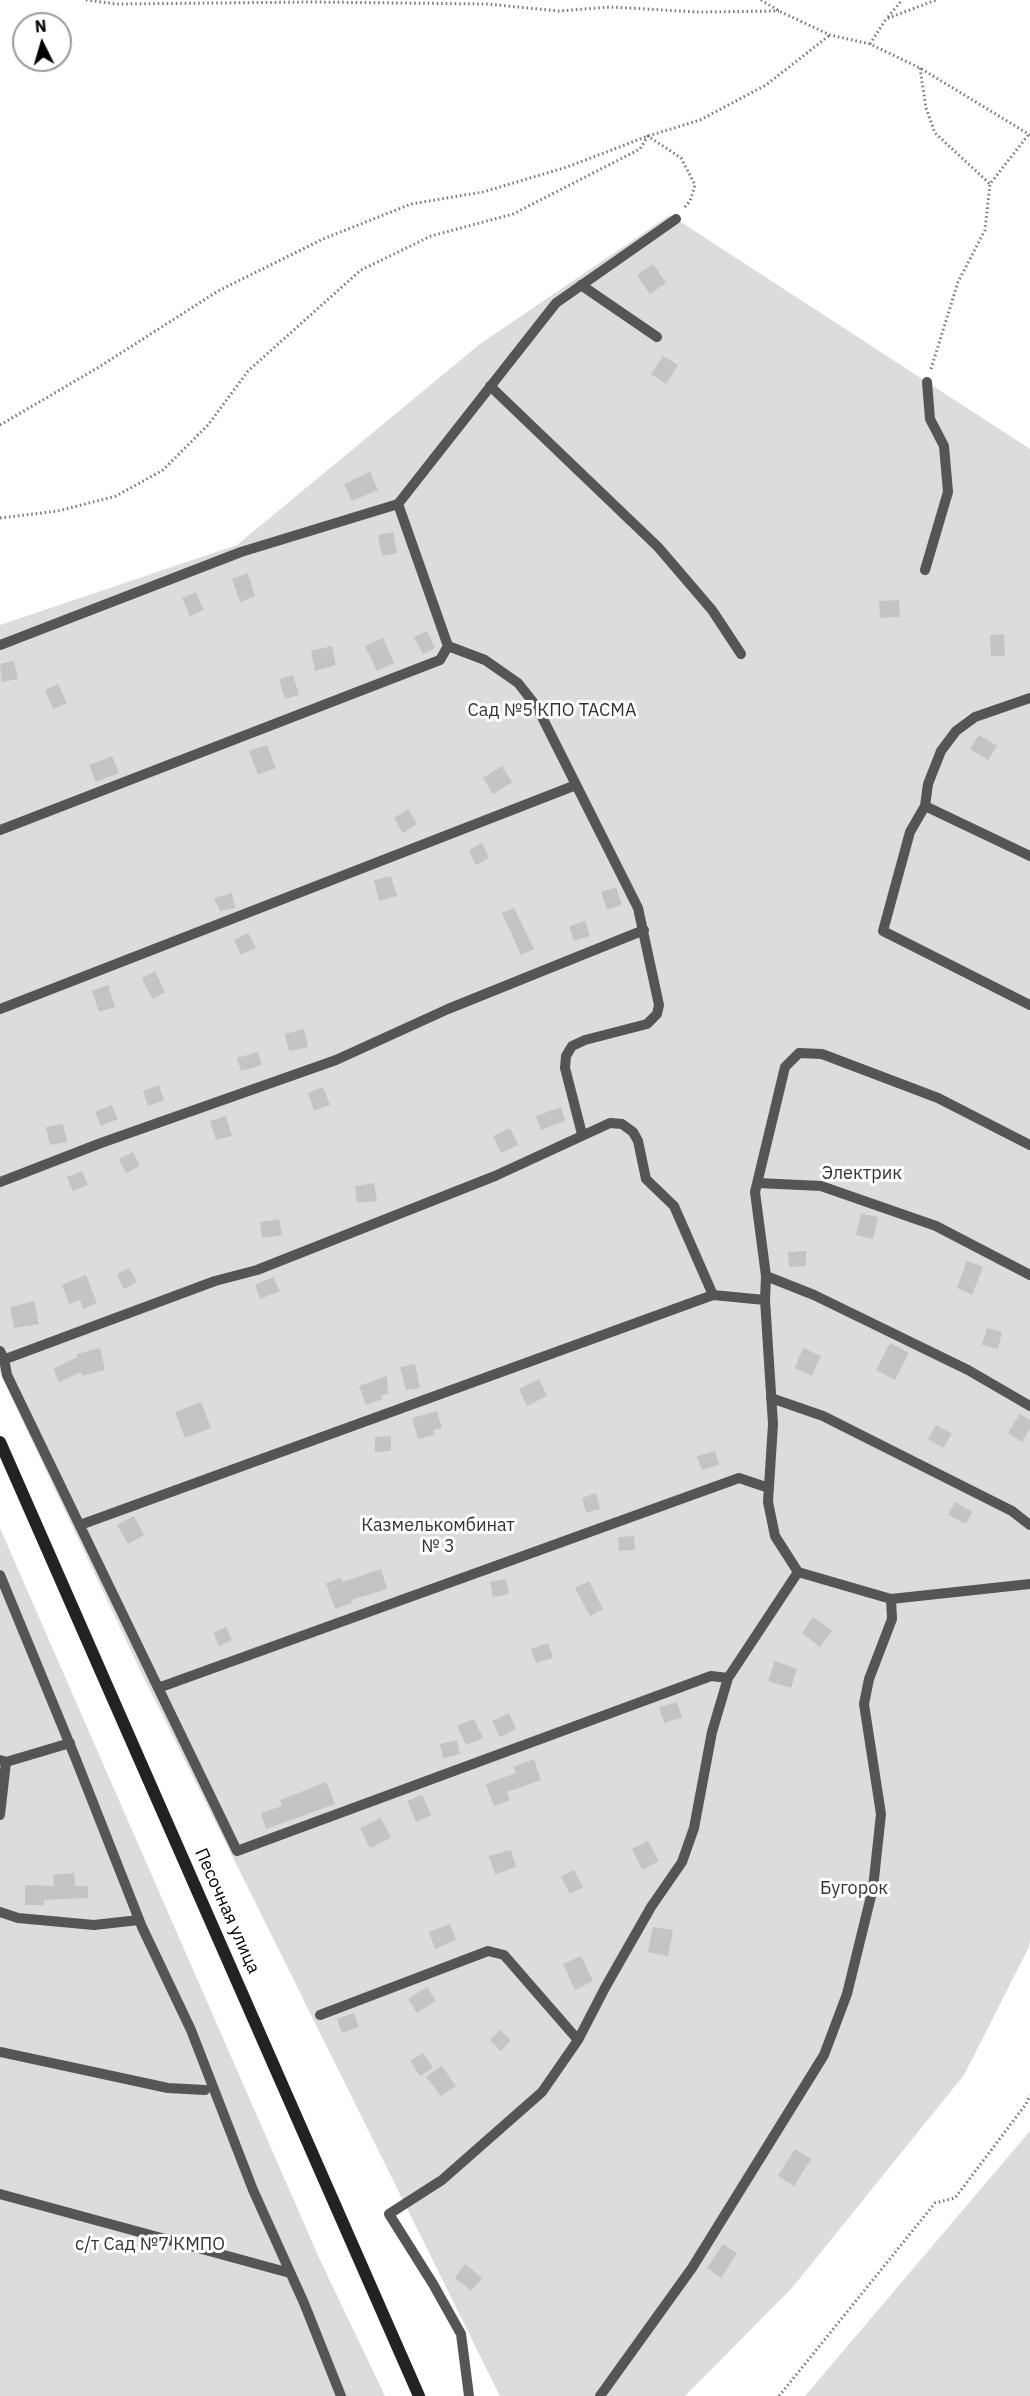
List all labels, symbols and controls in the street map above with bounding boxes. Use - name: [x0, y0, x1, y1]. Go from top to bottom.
- north arrow: [12, 12, 72, 72]
- text: N: [34, 16, 47, 37]
- park label: Сад №5 КПО ТАСМА: [468, 700, 636, 722]
- park label: Электрик: [822, 1163, 902, 1185]
- park label: Казмелькомбинат № 3: [361, 1515, 515, 1558]
- street label: Песочная улица: [190, 1845, 264, 1977]
- park label: Бугорок: [820, 1878, 888, 1900]
- park label: с/т Сад №7 КМПО: [75, 2234, 225, 2256]

